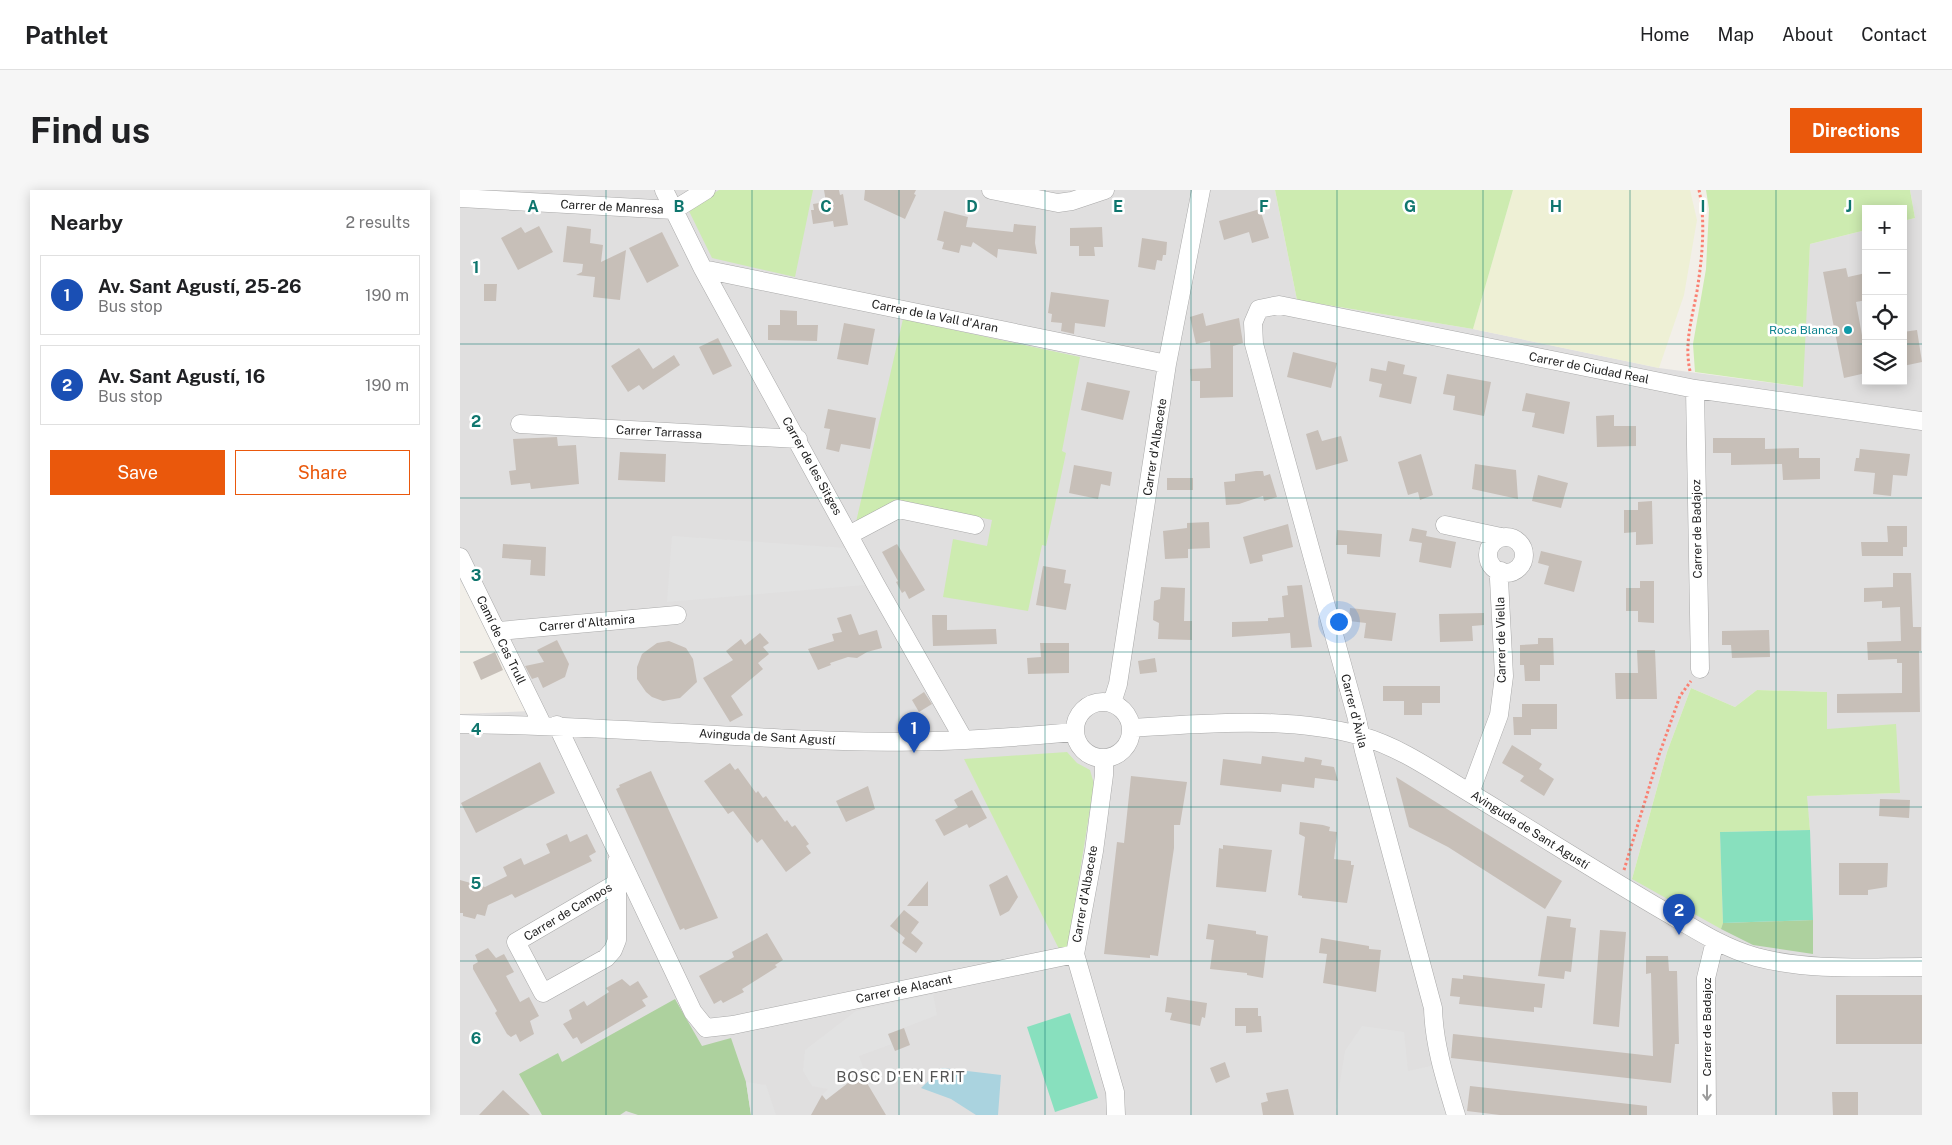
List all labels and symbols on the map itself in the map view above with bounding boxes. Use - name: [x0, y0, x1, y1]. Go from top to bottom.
- text: A: [527, 197, 539, 216]
- street label: Carrer de Manresa: [560, 197, 664, 217]
- text: B: [674, 197, 685, 216]
- text: C: [820, 197, 832, 216]
- text: D: [966, 197, 978, 216]
- text: E: [1113, 197, 1123, 216]
- text: F: [1259, 197, 1269, 216]
- text: G: [1404, 197, 1416, 216]
- text: H: [1550, 197, 1562, 216]
- text: I: [1701, 197, 1705, 216]
- text: J: [1846, 197, 1852, 216]
- text: 1: [473, 258, 479, 277]
- street label: Carrer de la Vall d'Aran: [871, 297, 1000, 335]
- place label: Roca Blanca: [1769, 323, 1838, 337]
- marker: Roca Blanca: [1842, 324, 1854, 336]
- street label: Carrer de Ciudad Real: [1528, 349, 1651, 387]
- street label: Carrer d'Albacete: [1140, 397, 1170, 497]
- text: 2: [471, 412, 481, 431]
- street label: Carrer de les Sitges: [779, 414, 845, 518]
- street label: Carrer Tarrassa: [616, 423, 702, 441]
- street label: Carrer de Badajoz: [1689, 479, 1705, 579]
- text: 3: [471, 566, 481, 585]
- street label: Camí de Cas Trull: [473, 593, 529, 687]
- street label: Carrer de Viella: [1493, 597, 1509, 683]
- your location: [1326, 609, 1352, 635]
- street label: Carrer d'Altamira: [539, 612, 635, 634]
- street label: Carrer d'Àvila: [1338, 673, 1370, 749]
- pin: 1: [898, 712, 930, 753]
- text: 4: [471, 720, 482, 739]
- street label: Avinguda de Sant Agustí: [699, 726, 837, 748]
- street label: Avinguda de Sant Agustí: [1468, 788, 1592, 873]
- street label: Carrer d'Albacete: [1070, 844, 1100, 944]
- text: 5: [471, 874, 482, 893]
- street label: Carrer de Campos: [521, 880, 615, 944]
- pin: 2: [1663, 894, 1695, 935]
- street label: Carrer de Alacant: [854, 972, 954, 1006]
- street label: Carrer de Badajoz: [1700, 977, 1714, 1077]
- text: 6: [471, 1029, 481, 1048]
- district label: BOSC D'EN FRIT: [836, 1068, 966, 1085]
- one-way arrow: [1702, 1085, 1711, 1101]

